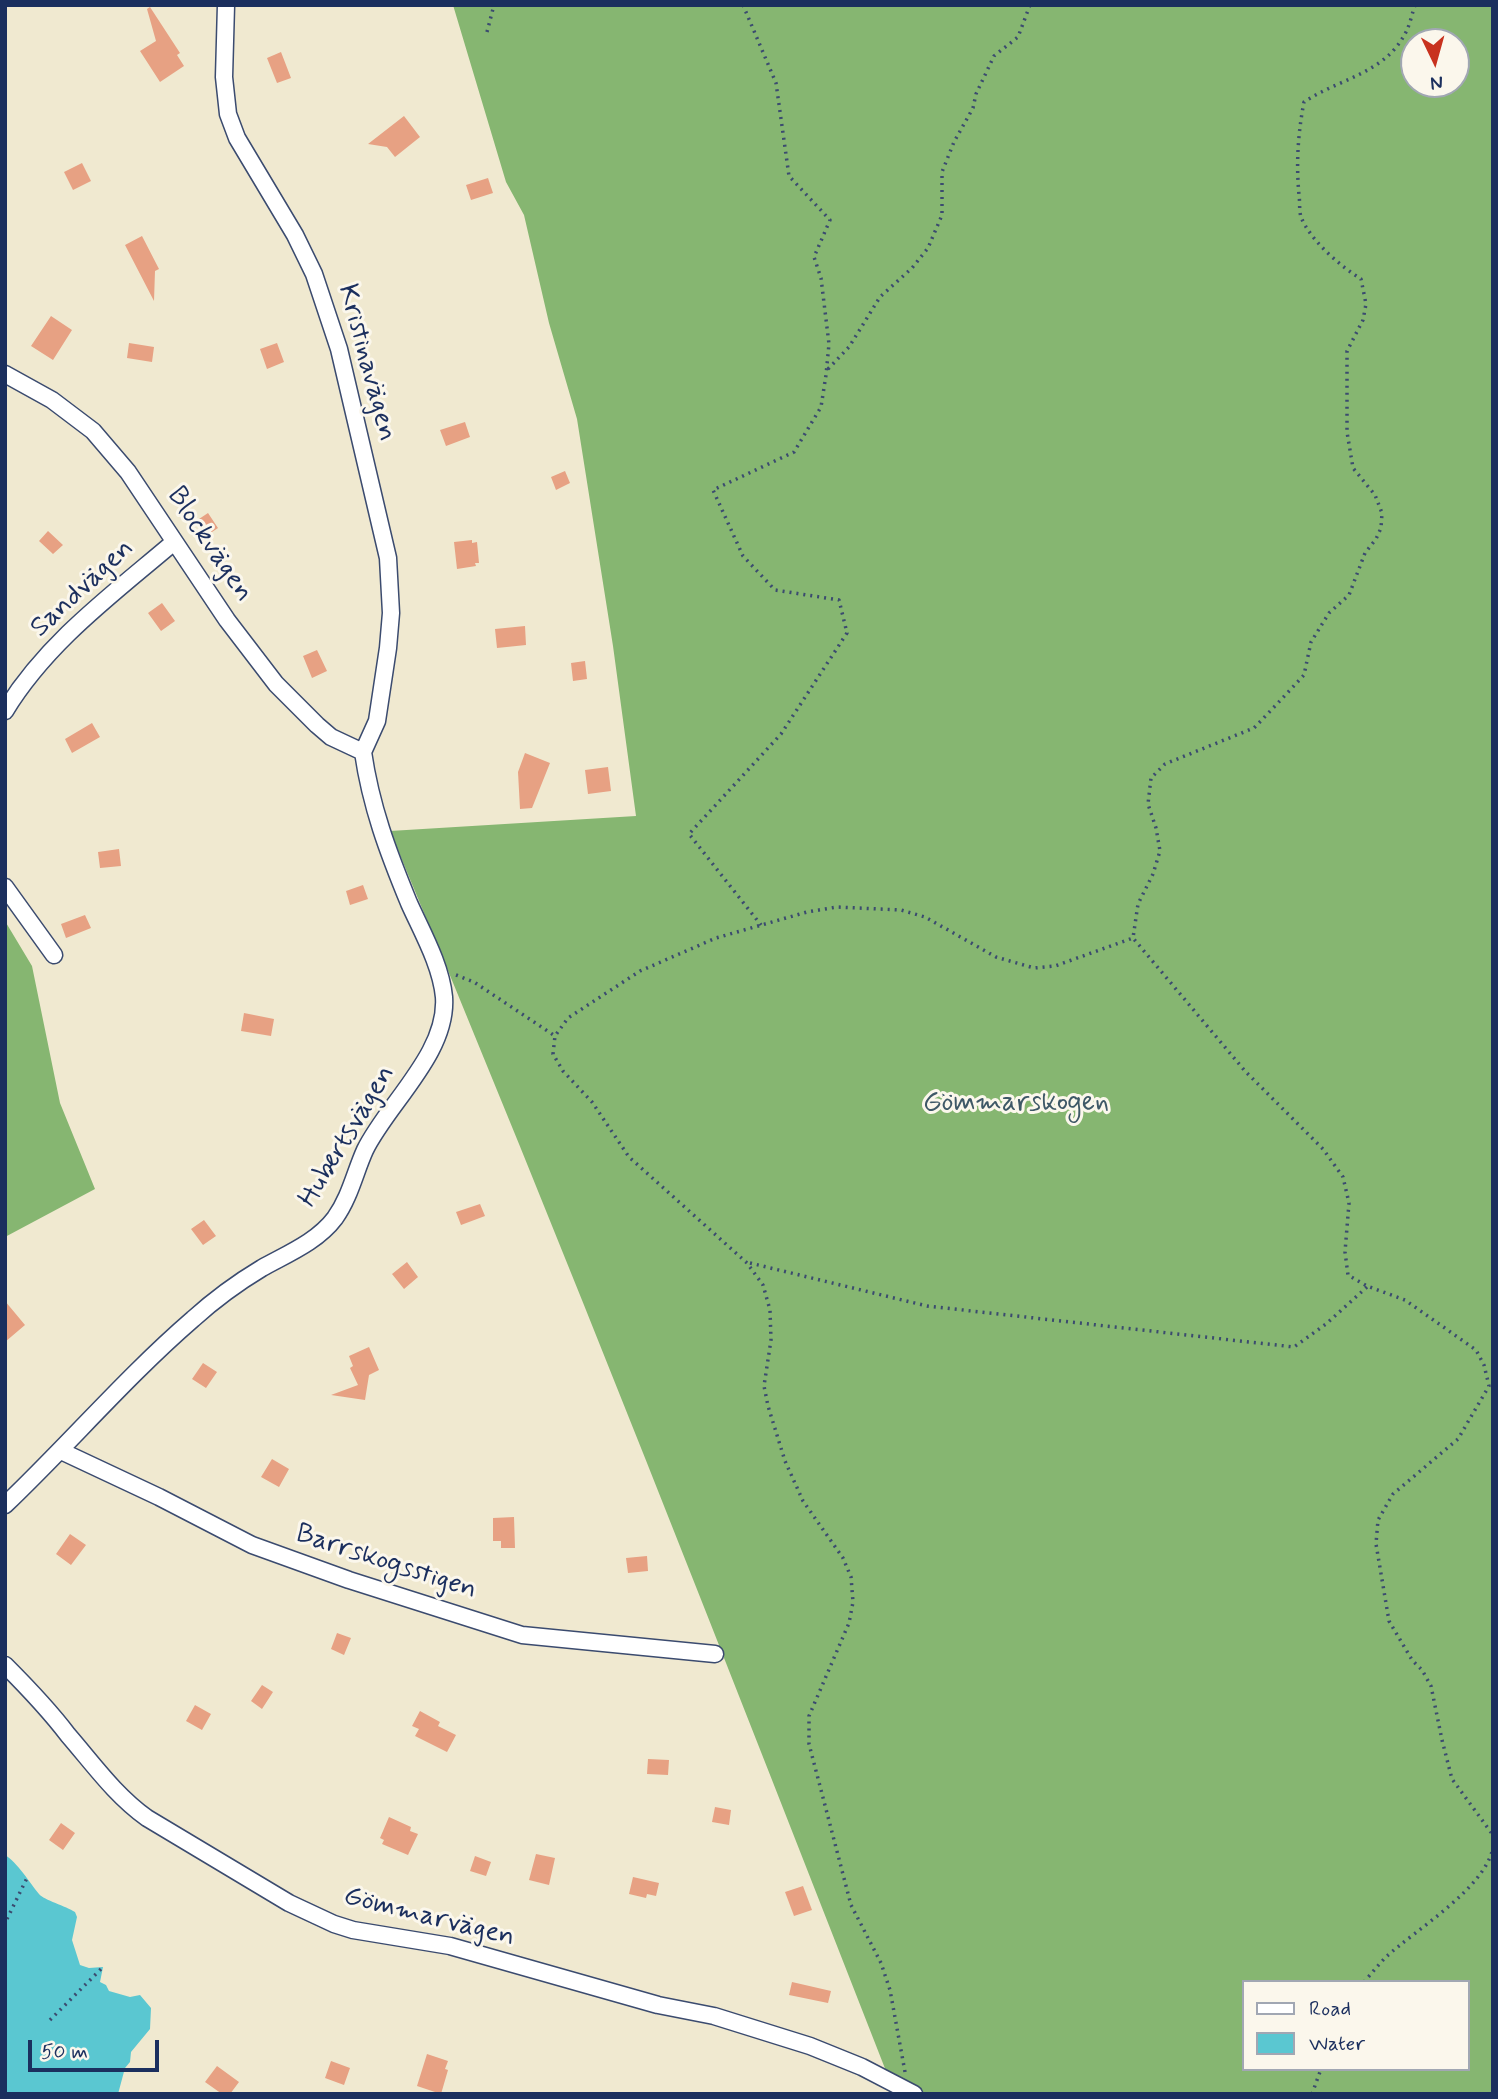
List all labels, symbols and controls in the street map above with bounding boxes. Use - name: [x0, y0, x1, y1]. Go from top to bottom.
- north arrow: [1400, 28, 1470, 98]
- text: N: [1429, 69, 1444, 95]
- street label: Kristinavägen: [329, 281, 403, 445]
- street label: Blockvägen: [158, 481, 260, 609]
- street label: Sandvägen: [24, 533, 142, 645]
- street label: Hubertsvägen: [292, 1060, 404, 1214]
- park label: Gömmarskogen: [923, 1087, 1109, 1121]
- street label: Barrskogsstigen: [291, 1518, 481, 1608]
- street label: Gömmarvägen: [340, 1880, 518, 1956]
- legend: [1242, 1980, 1470, 2071]
- text: Road: [1309, 1995, 1351, 2023]
- scale bar: [32, 2025, 163, 2070]
- text: Water: [1309, 2030, 1365, 2058]
- text: 50 m: [41, 2038, 88, 2066]

